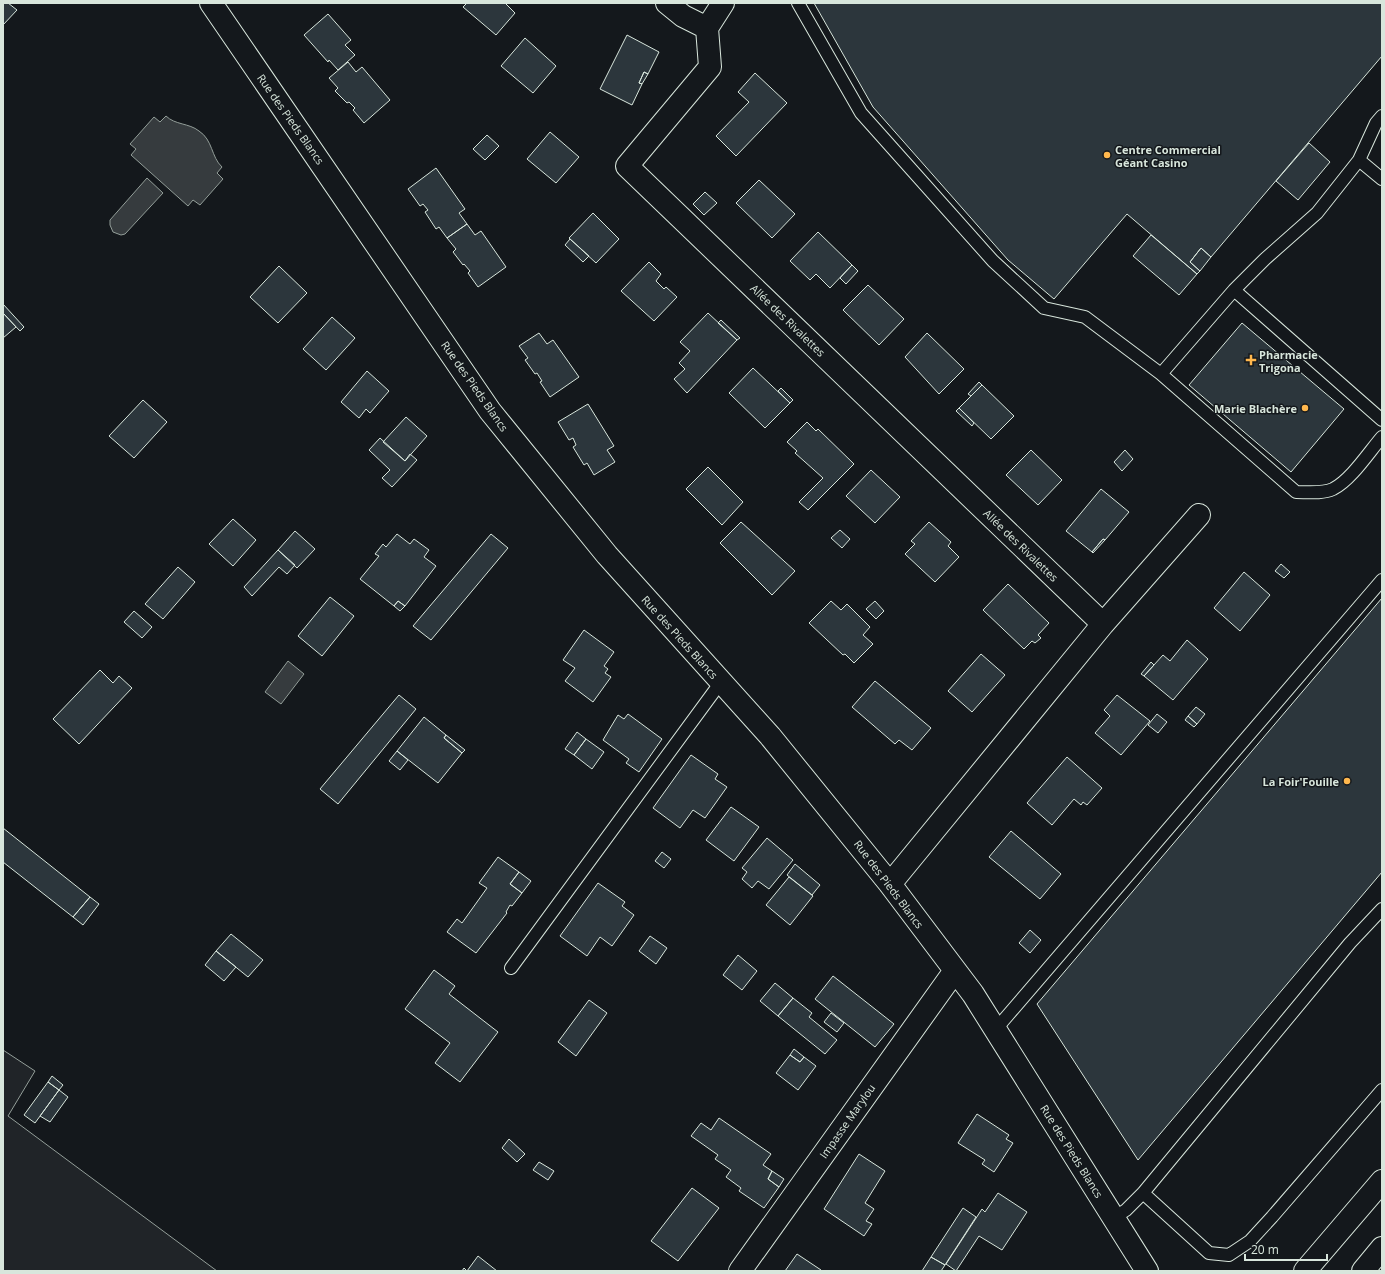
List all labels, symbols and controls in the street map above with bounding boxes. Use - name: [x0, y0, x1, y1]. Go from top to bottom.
- street label: Rue des Pieds Blancs: [254, 71, 328, 167]
- place label: Centre Commercial Géant Casino: [1115, 142, 1221, 170]
- marker: Centre Commercial Géant Casino: [1102, 150, 1112, 160]
- street label: Allée des Rivalettes: [747, 281, 829, 359]
- street label: Rue des Pieds Blancs: [438, 338, 512, 434]
- place label: Pharmacie Trigona: [1259, 347, 1318, 375]
- marker: Pharmacie Trigona: [1246, 355, 1256, 365]
- place label: Marie Blachère: [1214, 401, 1297, 416]
- marker: Marie Blachère: [1300, 403, 1310, 413]
- street label: Allée des Rivalettes: [980, 506, 1062, 584]
- street label: Rue des Pieds Blancs: [639, 592, 721, 682]
- place label: La Foir'Fouille: [1263, 774, 1339, 789]
- marker: La Foir'Fouille: [1342, 776, 1352, 786]
- street label: Rue des Pieds Blancs: [851, 837, 927, 931]
- street label: Impasse Marylou: [816, 1081, 878, 1161]
- street label: Rue des Pieds Blancs: [1037, 1102, 1107, 1200]
- scale bar: [1245, 1236, 1327, 1262]
- text: 20 m: [1251, 1241, 1279, 1258]

